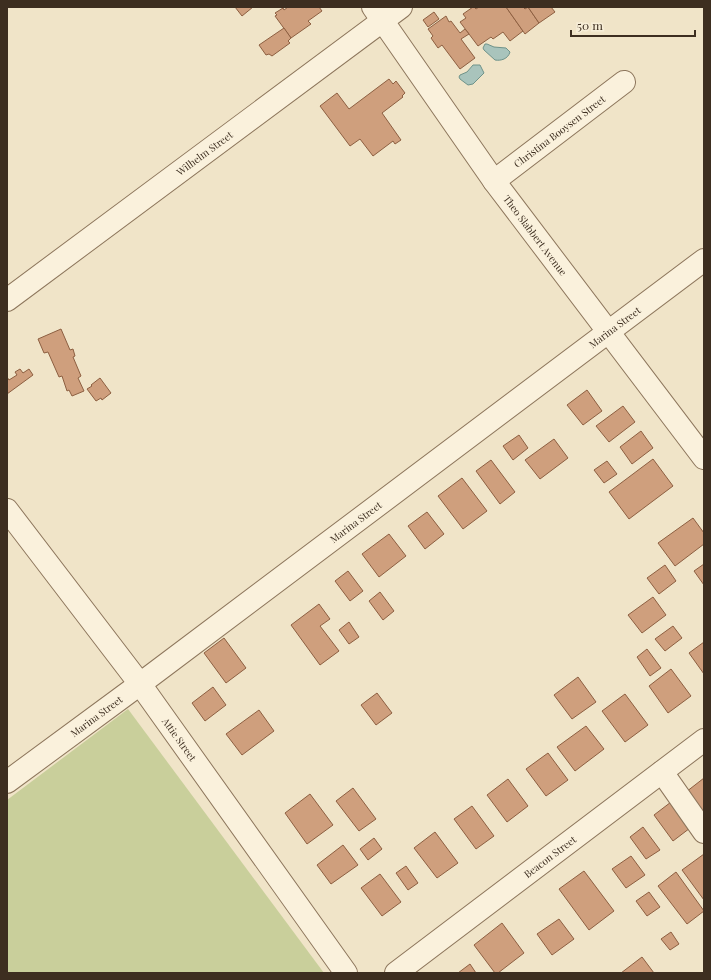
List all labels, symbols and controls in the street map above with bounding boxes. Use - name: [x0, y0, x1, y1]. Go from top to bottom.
- scale bar: [571, 12, 695, 38]
- text: 50 m: [577, 17, 603, 33]
- street label: Christina Booysen Street: [511, 92, 608, 171]
- street label: Wilhelm Street: [173, 127, 236, 179]
- street label: Theo Slabbert Avenue: [500, 192, 570, 278]
- street label: Marina Street: [586, 303, 644, 351]
- street label: Marina Street: [327, 498, 385, 546]
- street label: Marina Street: [68, 692, 126, 740]
- street label: Attie Street: [159, 714, 200, 764]
- street label: Beacon Street: [521, 832, 579, 881]

